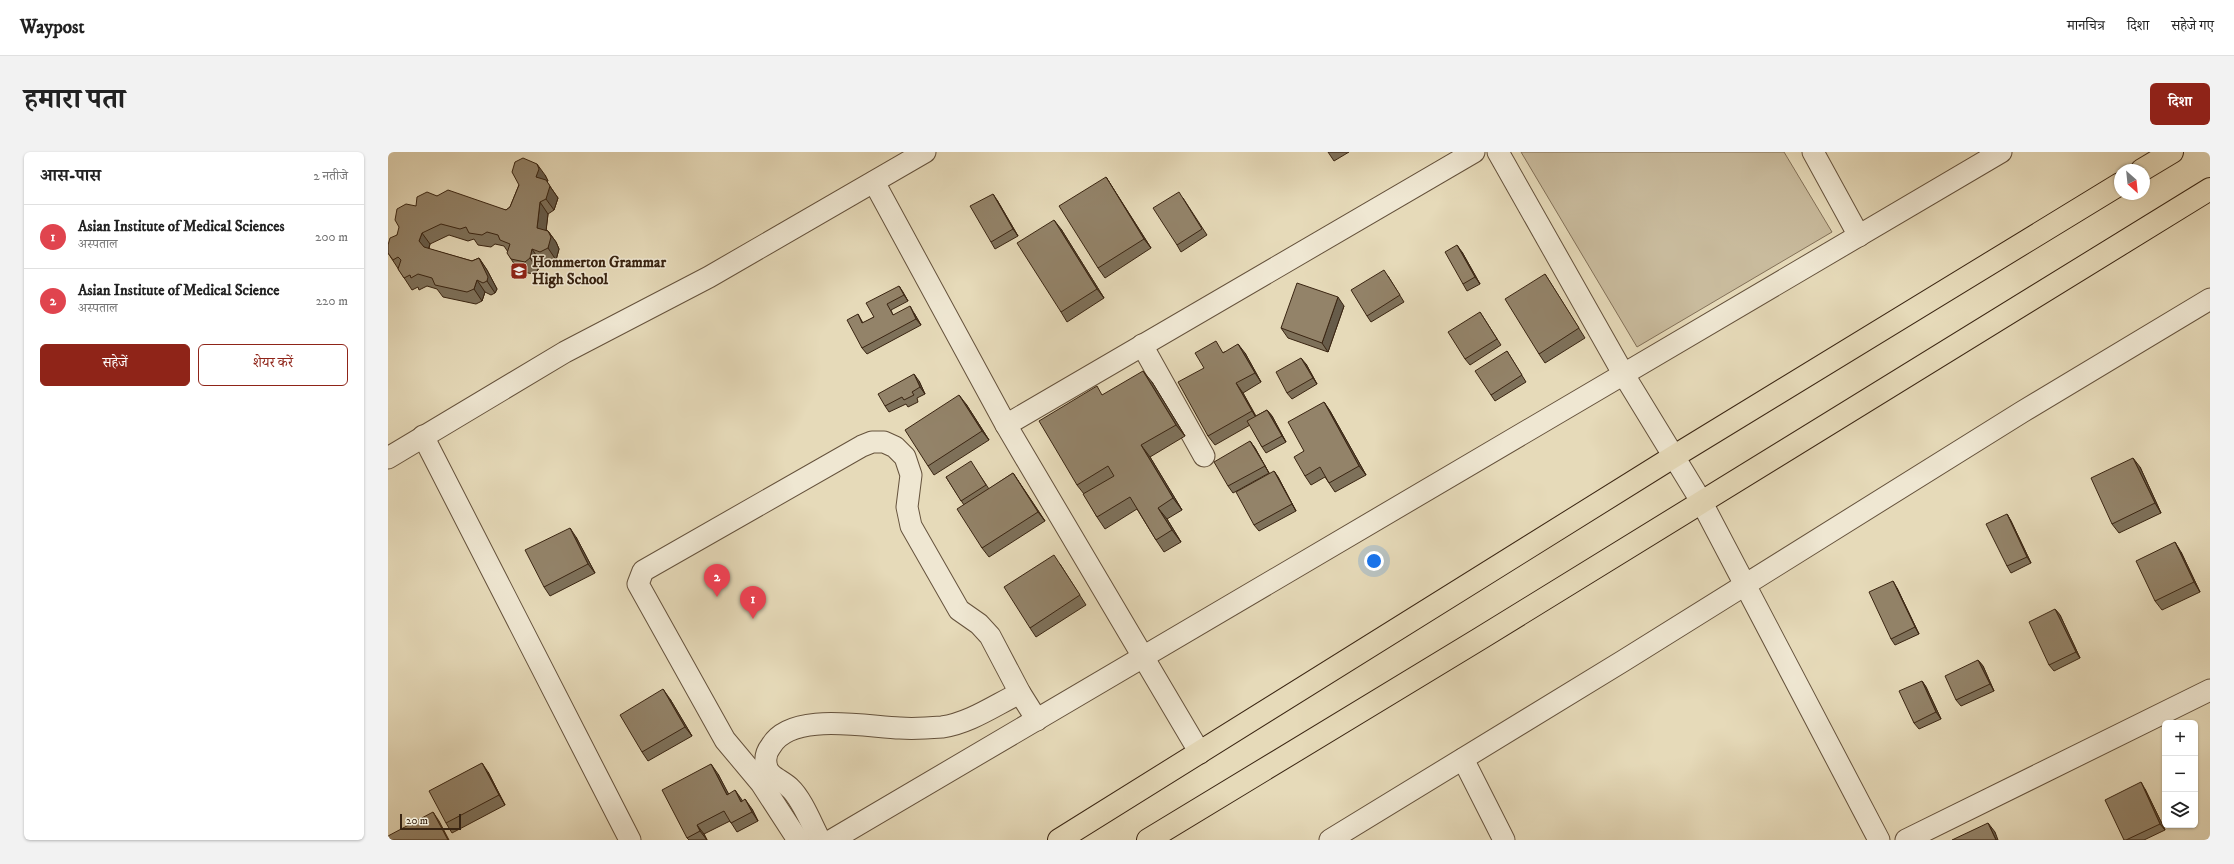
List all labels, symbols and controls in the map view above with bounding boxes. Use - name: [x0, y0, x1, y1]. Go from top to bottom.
- text: Waypost: [20, 16, 84, 39]
- text: मानचित्र: [2067, 17, 2105, 35]
- text: दिशा: [2127, 17, 2149, 35]
- text: सहेजे गए: [2171, 17, 2214, 35]
- text: हमारा पता: [24, 82, 125, 117]
- button: दिशा: [2150, 83, 2210, 125]
- north arrow: [2114, 164, 2150, 200]
- text: आस-पास: [40, 165, 101, 187]
- text: 2 नतीजे: [313, 168, 348, 184]
- text: Asian Institute of Medical Sciences: [78, 217, 285, 236]
- text: 1: [51, 229, 55, 245]
- text: 200 m: [315, 229, 348, 245]
- text: अस्पताल: [78, 236, 118, 252]
- place label: Hommerton Grammar High School: [532, 253, 666, 289]
- school or university icon: Hommerton Grammar High School: [509, 261, 529, 281]
- text: Asian Institute of Medical Science: [78, 281, 280, 300]
- text: 2: [50, 293, 56, 309]
- text: 220 m: [316, 293, 348, 309]
- text: अस्पताल: [78, 300, 118, 316]
- button: सहेजें: [40, 344, 190, 386]
- button: शेयर करें: [198, 344, 348, 386]
- your location: [1364, 551, 1384, 571]
- pin: 2: [704, 564, 730, 597]
- pin: 1: [740, 586, 766, 619]
- map controls: [2162, 720, 2198, 828]
- button: +: [2162, 720, 2198, 756]
- button: −: [2162, 756, 2198, 792]
- button: layers: [2162, 792, 2198, 828]
- scale bar: [400, 812, 461, 831]
- text: 20 m: [406, 814, 428, 828]

